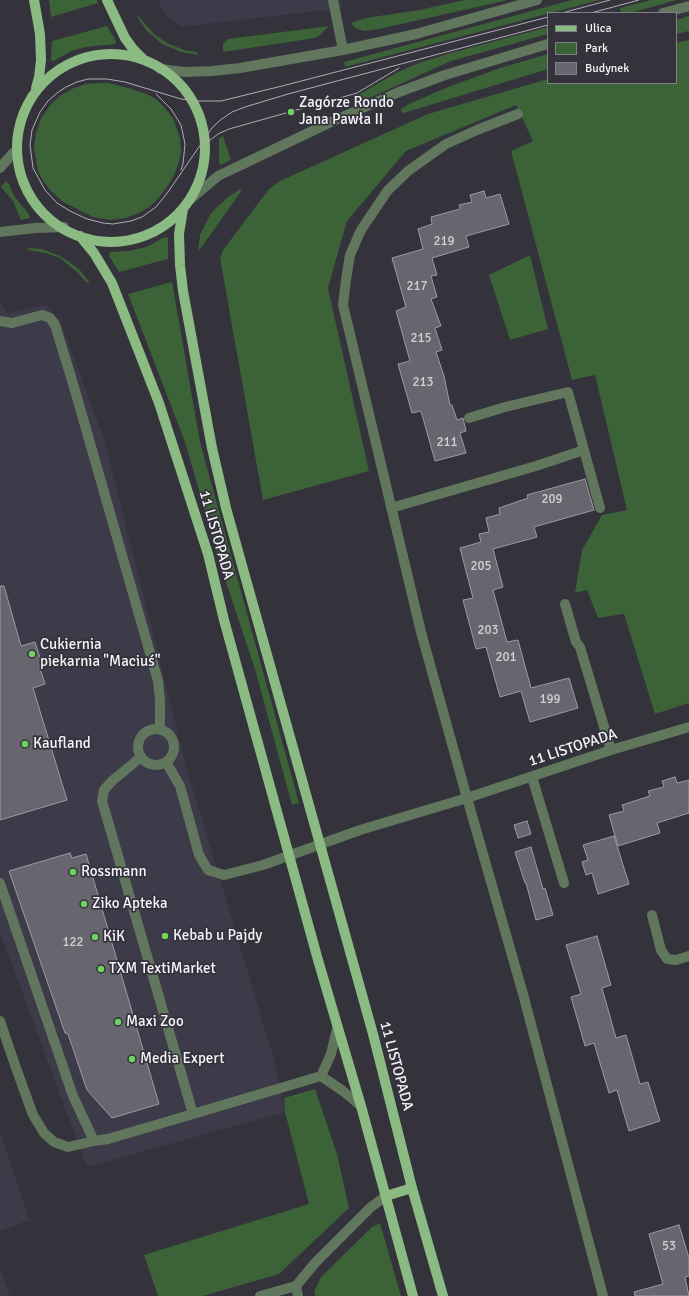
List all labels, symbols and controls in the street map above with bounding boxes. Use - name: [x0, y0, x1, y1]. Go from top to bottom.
- legend: [547, 12, 677, 84]
- text: Ulica: [585, 21, 612, 36]
- text: Park: [585, 41, 608, 56]
- text: Budynek: [585, 61, 629, 76]
- place label: Zagórze Rondo Jana Pawła II: [299, 94, 394, 129]
- marker: Zagórze Rondo Jana Pawła II: [286, 107, 296, 117]
- house number: 219: [433, 234, 455, 250]
- house number: 217: [406, 279, 428, 295]
- house number: 215: [410, 331, 432, 347]
- house number: 213: [412, 375, 434, 391]
- house number: 211: [436, 435, 458, 451]
- street label: 11 LISTOPADA: [195, 488, 237, 582]
- house number: 209: [541, 492, 563, 508]
- house number: 205: [470, 559, 492, 575]
- house number: 203: [477, 623, 499, 639]
- place label: Cukiernia piekarnia "Maciuś": [40, 636, 161, 671]
- marker: Cukiernia piekarnia "Maciuś": [27, 649, 37, 659]
- house number: 201: [495, 650, 517, 666]
- house number: 199: [539, 692, 561, 708]
- street label: 11 LISTOPADA: [527, 725, 619, 771]
- place label: Kaufland: [33, 735, 91, 753]
- marker: Kaufland: [20, 739, 30, 749]
- place label: Rossmann: [81, 863, 147, 881]
- marker: Rossmann: [68, 867, 78, 877]
- place label: Ziko Apteka: [92, 895, 168, 913]
- marker: Ziko Apteka: [79, 899, 89, 909]
- place label: Kebab u Pajdy: [173, 927, 262, 945]
- place label: KiK: [103, 928, 125, 946]
- marker: Kebab u Pajdy: [160, 931, 170, 941]
- marker: KiK: [90, 932, 100, 942]
- house number: 122: [62, 935, 84, 951]
- place label: TXM TextiMarket: [109, 960, 216, 978]
- marker: TXM TextiMarket: [96, 964, 106, 974]
- place label: Maxi Zoo: [126, 1013, 184, 1031]
- marker: Maxi Zoo: [113, 1017, 123, 1027]
- street label: 11 LISTOPADA: [375, 1019, 417, 1113]
- place label: Media Expert: [140, 1050, 224, 1068]
- marker: Media Expert: [127, 1054, 137, 1064]
- house number: 53: [662, 1239, 676, 1255]

